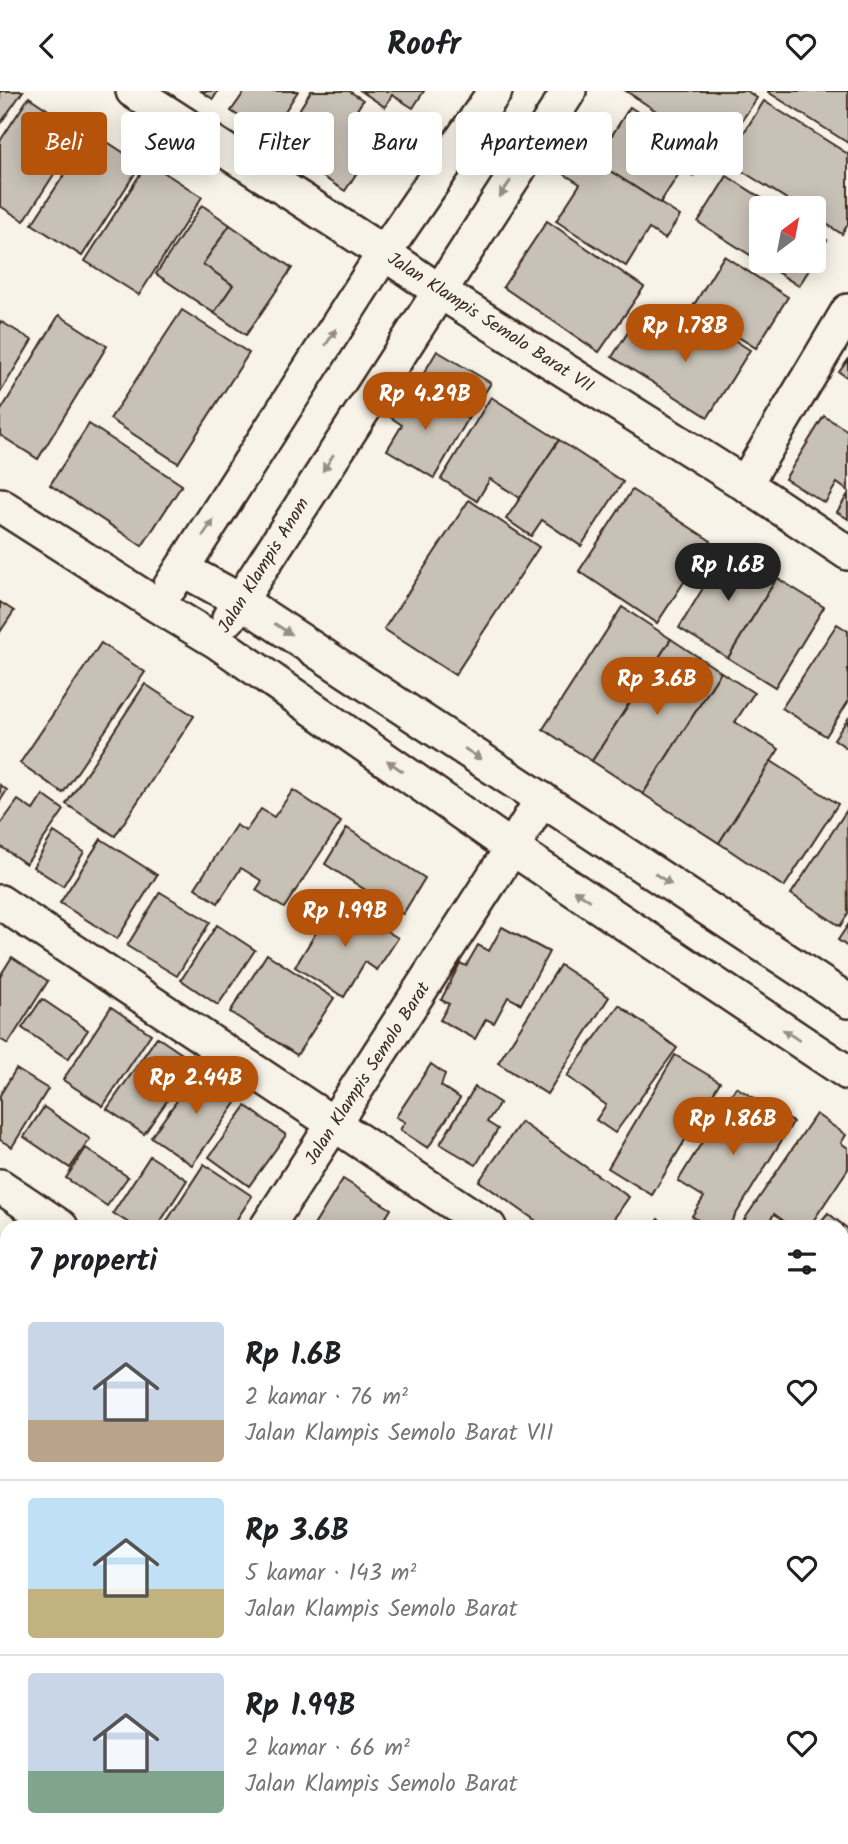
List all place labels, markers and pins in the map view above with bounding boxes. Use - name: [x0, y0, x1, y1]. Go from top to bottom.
- pin: Rp 1.78B: [613, 305, 757, 364]
- pin: Rp 4.29B: [353, 373, 497, 432]
- pin: Rp 1.6B: [663, 543, 793, 603]
- pin: Rp 3.6B: [592, 657, 722, 717]
- pin: Rp 1.99B: [273, 889, 417, 949]
- pin: Rp 2.44B: [124, 1056, 268, 1116]
- pin: Rp 1.86B: [661, 1097, 805, 1157]

